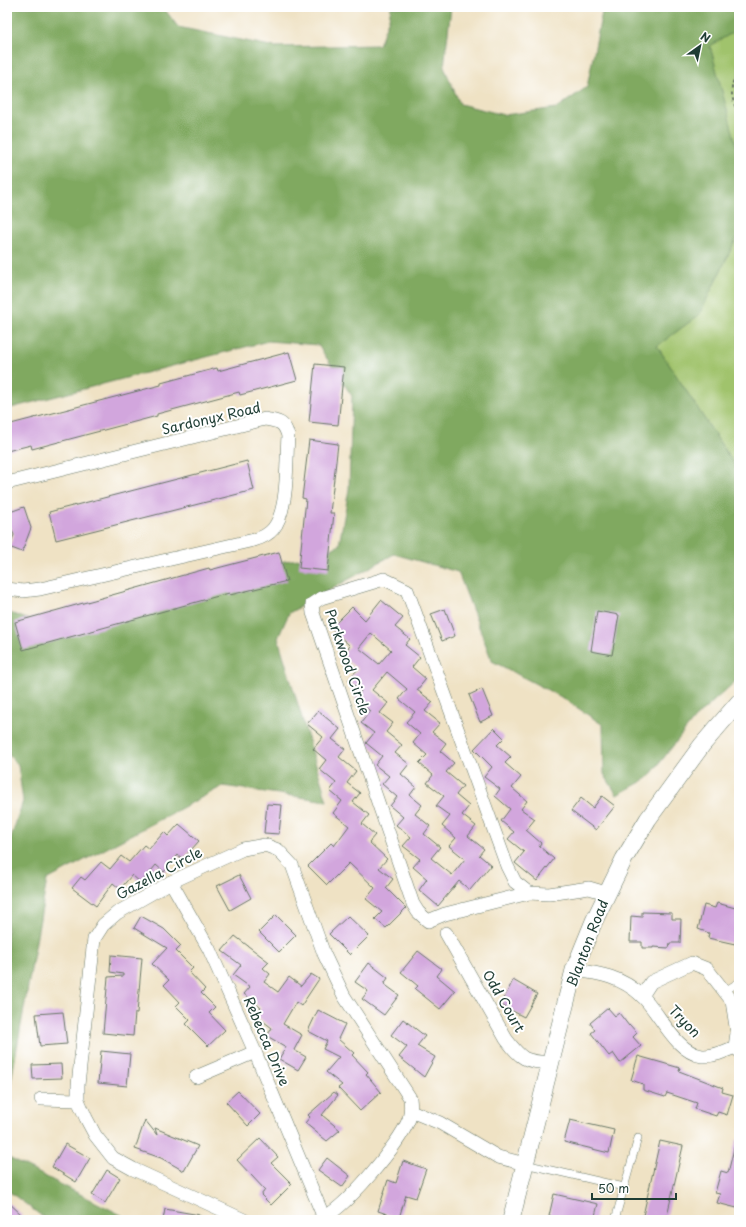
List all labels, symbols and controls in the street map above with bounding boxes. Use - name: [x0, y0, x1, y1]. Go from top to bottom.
- north arrow: [680, 26, 720, 66]
- text: N: [697, 28, 714, 47]
- street label: Sardonyx Road: [159, 396, 263, 440]
- street label: Parkwood Circle: [320, 606, 376, 718]
- street label: Gazella Circle: [112, 841, 206, 905]
- street label: Blanton Road: [561, 896, 613, 990]
- street label: Odd Court: [478, 966, 531, 1036]
- street label: Rebecca Drive: [239, 993, 295, 1089]
- street label: Tryon: [664, 1000, 706, 1042]
- scale bar: [592, 1175, 676, 1201]
- text: 50 m: [598, 1179, 629, 1197]

